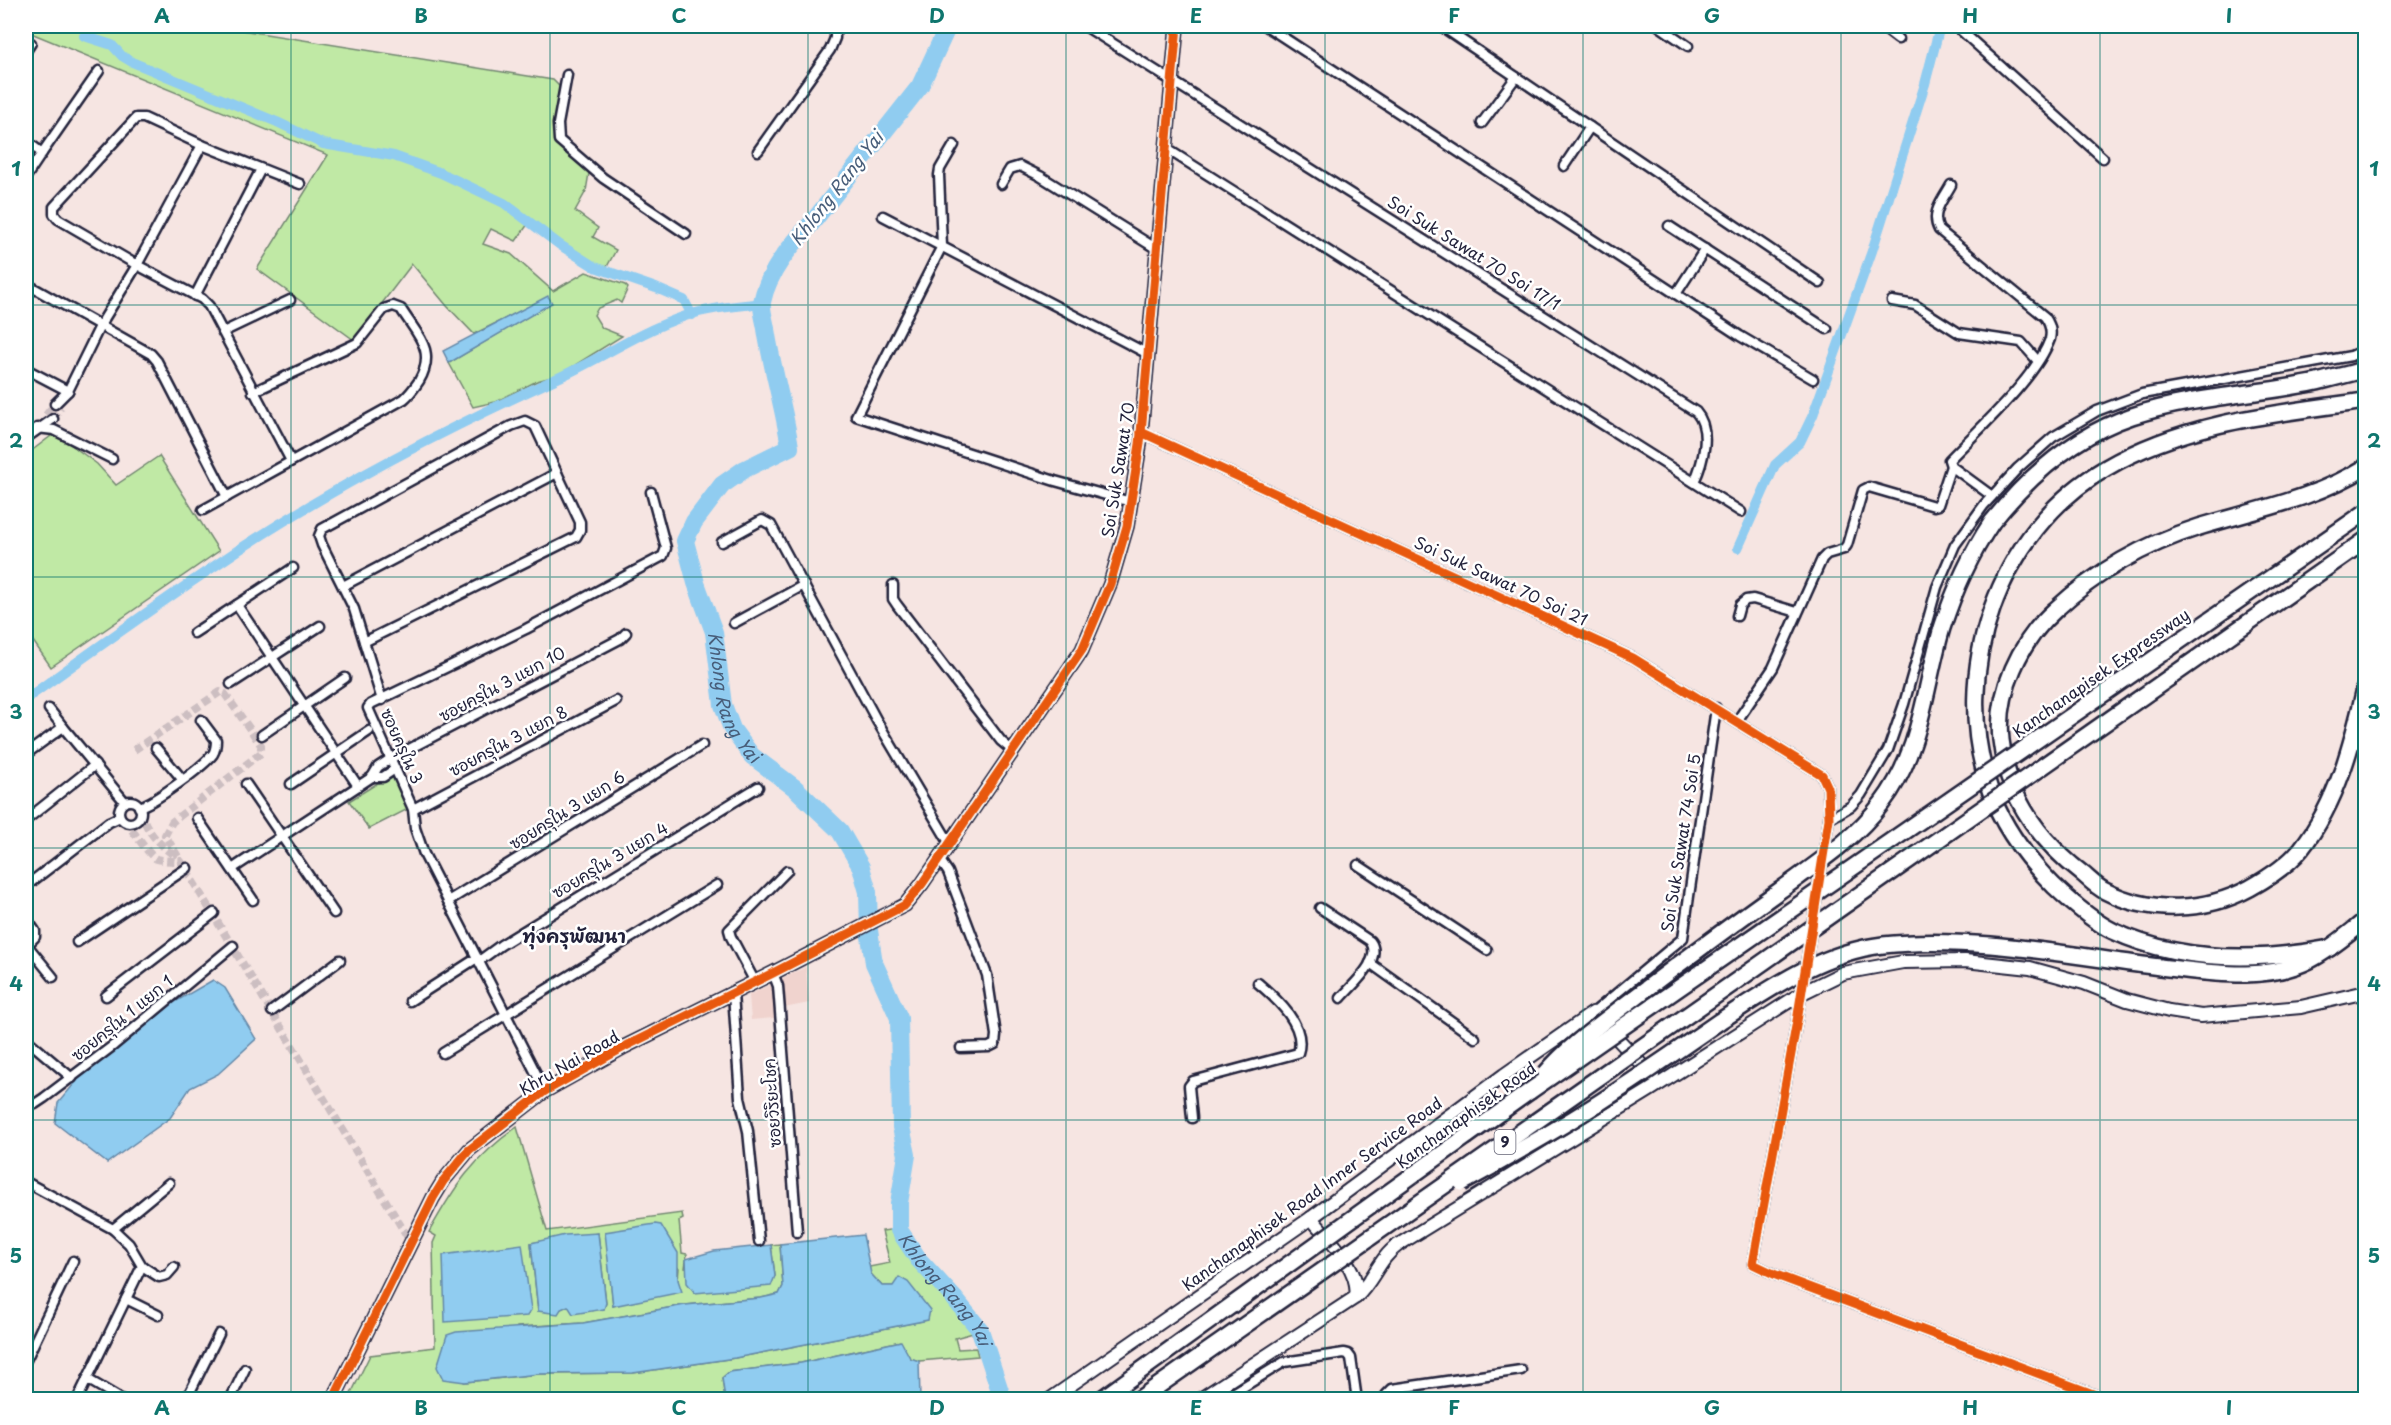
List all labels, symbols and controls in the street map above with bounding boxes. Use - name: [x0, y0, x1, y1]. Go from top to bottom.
- text: A: [154, 0, 170, 30]
- text: B: [414, 0, 428, 30]
- text: C: [671, 0, 687, 30]
- text: D: [929, 0, 945, 30]
- text: E: [1190, 0, 1202, 30]
- text: F: [1448, 0, 1460, 30]
- text: G: [1704, 0, 1720, 30]
- text: H: [1962, 0, 1978, 30]
- text: I: [2226, 0, 2232, 30]
- water label: Khlong Rang Yai: [782, 123, 891, 251]
- text: 1: [11, 153, 21, 183]
- text: 1: [2369, 153, 2379, 183]
- street label: Soi Suk Sawat 70 Soi 17/1: [1383, 189, 1566, 315]
- street label: Soi Suk Sawat 70: [1094, 401, 1140, 539]
- text: 2: [9, 425, 23, 455]
- text: 2: [2367, 425, 2381, 455]
- street label: Soi Suk Sawat 70 Soi 21: [1411, 529, 1592, 631]
- street label: Kanchanapisek Expressway: [2007, 602, 2194, 743]
- water label: Khlong Rang Yai: [702, 630, 768, 771]
- street label: ซอยครุใน 3 แยก 10: [434, 640, 570, 728]
- text: 3: [9, 696, 23, 726]
- text: 3: [2367, 696, 2381, 726]
- street label: ซอยครุใน 3 แยก 8: [444, 699, 572, 783]
- street label: ซอยครุใน 3: [374, 704, 430, 788]
- street label: Soi Suk Sawat 74 Soi 5: [1654, 752, 1706, 934]
- street label: ซอยครุใน 3 แยก 6: [504, 764, 630, 856]
- street label: ซอยครุใน 3 แยก 4: [547, 815, 673, 905]
- district label: ทุ่งครุพัฒนา: [522, 922, 626, 950]
- text: 4: [9, 968, 23, 998]
- text: 4: [2367, 968, 2381, 998]
- street label: ซอยครุใน 1 แยก 1: [65, 969, 179, 1067]
- street label: Khru Nai Road: [514, 1024, 623, 1101]
- street label: Kanchanaphisek Road: [1390, 1055, 1540, 1173]
- street label: ซอยวิริยะโชค: [756, 1058, 786, 1148]
- street label: Kanchanaphisek Road Inner Service Road: [1176, 1091, 1446, 1296]
- road number: 9: [1494, 1130, 1516, 1154]
- water label: Khlong Rang Yai: [892, 1227, 1000, 1351]
- text: 5: [10, 1240, 22, 1270]
- text: 5: [2368, 1240, 2380, 1270]
- text: A: [154, 1392, 170, 1422]
- text: B: [414, 1392, 428, 1422]
- text: C: [671, 1392, 687, 1422]
- text: D: [929, 1392, 945, 1422]
- text: E: [1190, 1392, 1202, 1422]
- text: F: [1448, 1392, 1460, 1422]
- text: G: [1704, 1392, 1720, 1422]
- text: H: [1962, 1392, 1978, 1422]
- text: I: [2226, 1392, 2232, 1422]

